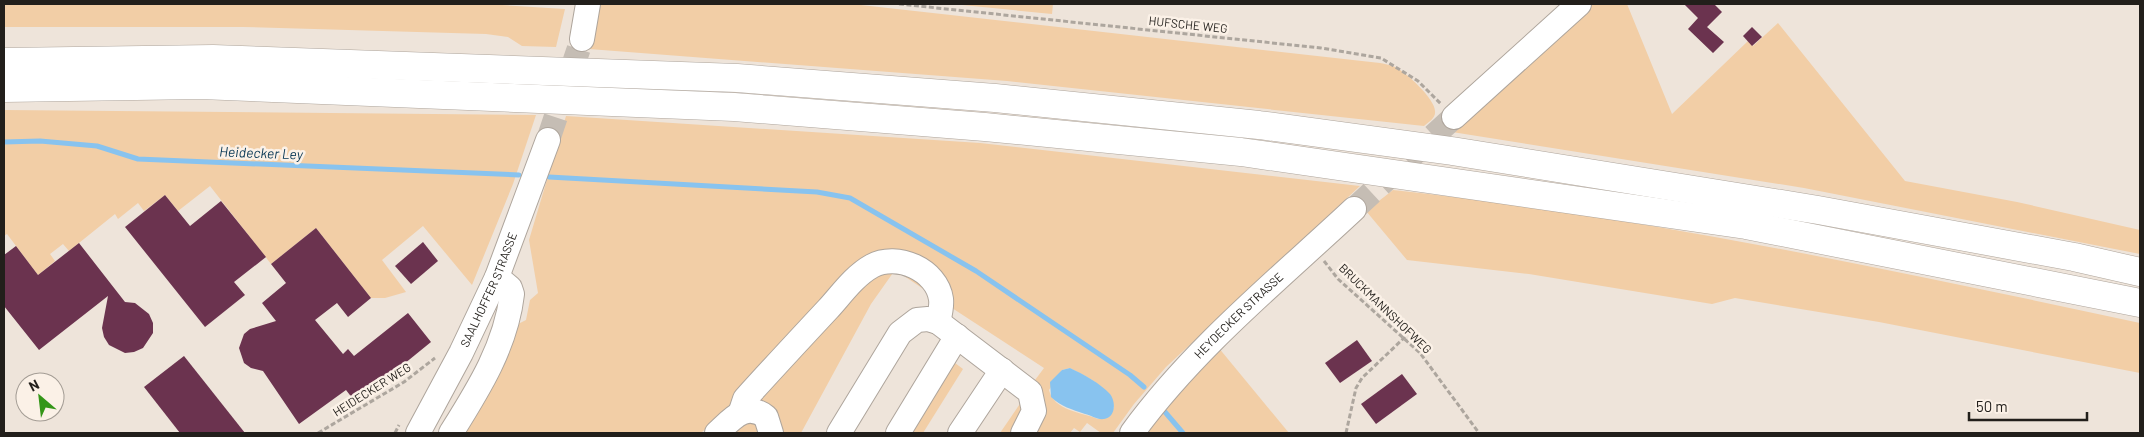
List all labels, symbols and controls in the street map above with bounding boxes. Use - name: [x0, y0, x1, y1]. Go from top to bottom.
- street label: HUFSCHE WEG: [1148, 13, 1228, 35]
- water label: Heidecker Ley: [219, 143, 304, 162]
- street label: SAALHOFFER STRASSE: [457, 230, 519, 349]
- street label: BRUCKMANNSHOFWEG: [1337, 260, 1435, 356]
- street label: HEYDECKER STRASSE: [1191, 269, 1286, 361]
- street label: HEIDECKER WEG: [330, 360, 413, 419]
- north arrow: [15, 372, 65, 422]
- text: N: [26, 375, 42, 395]
- scale bar: [1969, 390, 2086, 422]
- text: 50 m: [1976, 397, 2008, 415]

